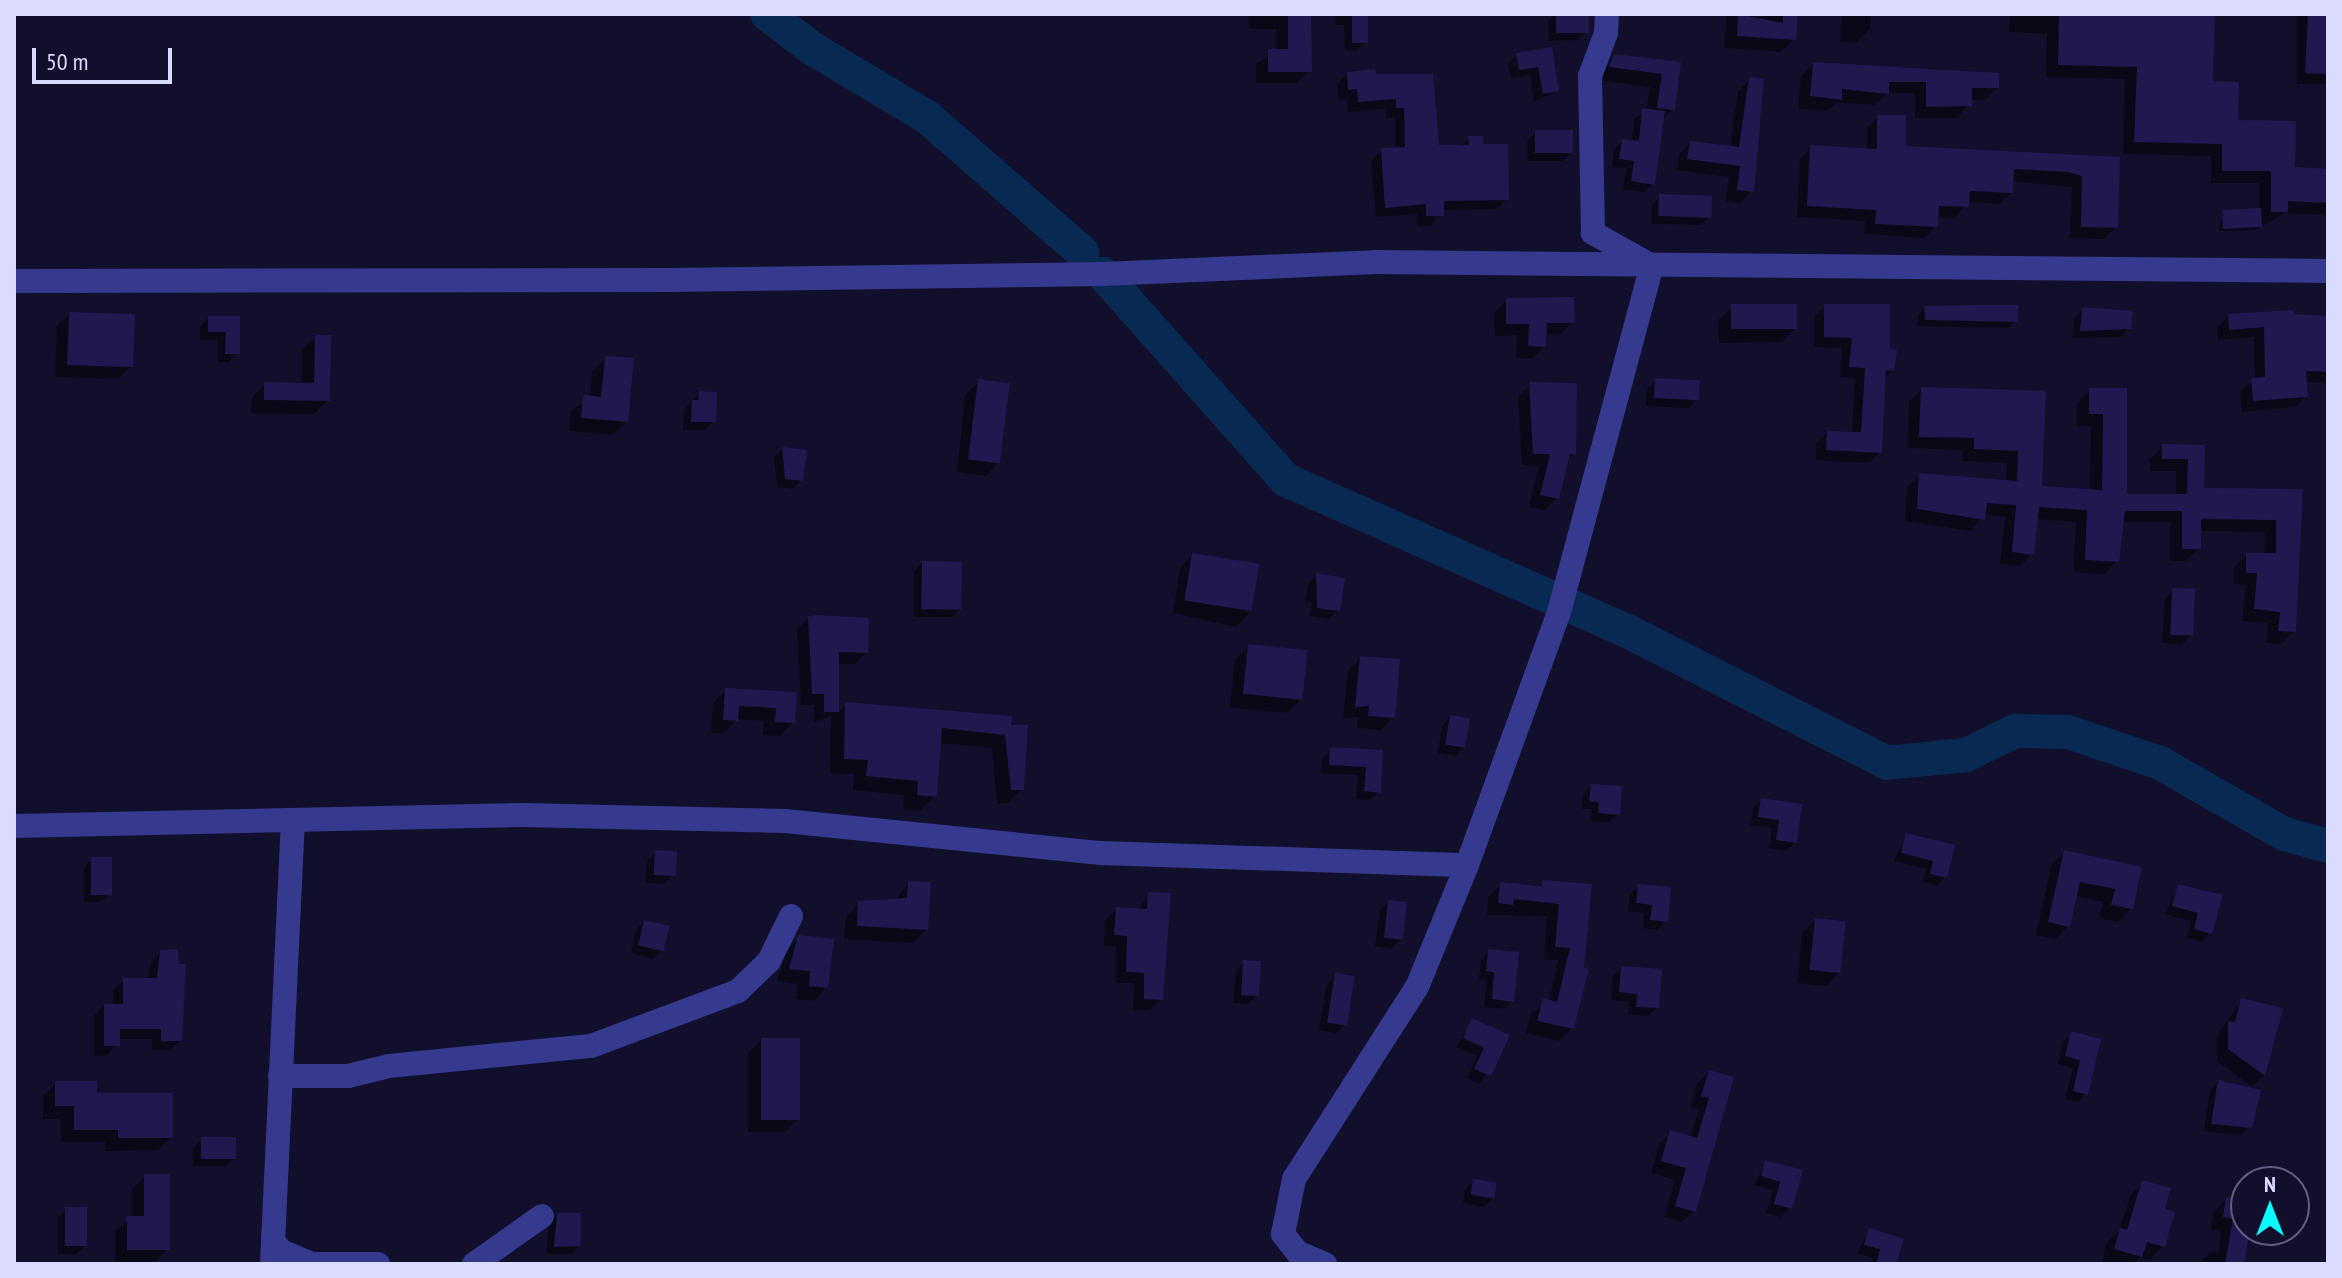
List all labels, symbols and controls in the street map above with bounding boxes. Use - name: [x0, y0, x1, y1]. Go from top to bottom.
- scale bar: [36, 32, 176, 82]
- text: 50 m: [46, 46, 88, 77]
- north arrow: [2230, 1166, 2310, 1246]
- text: N: [2264, 1170, 2276, 1198]

